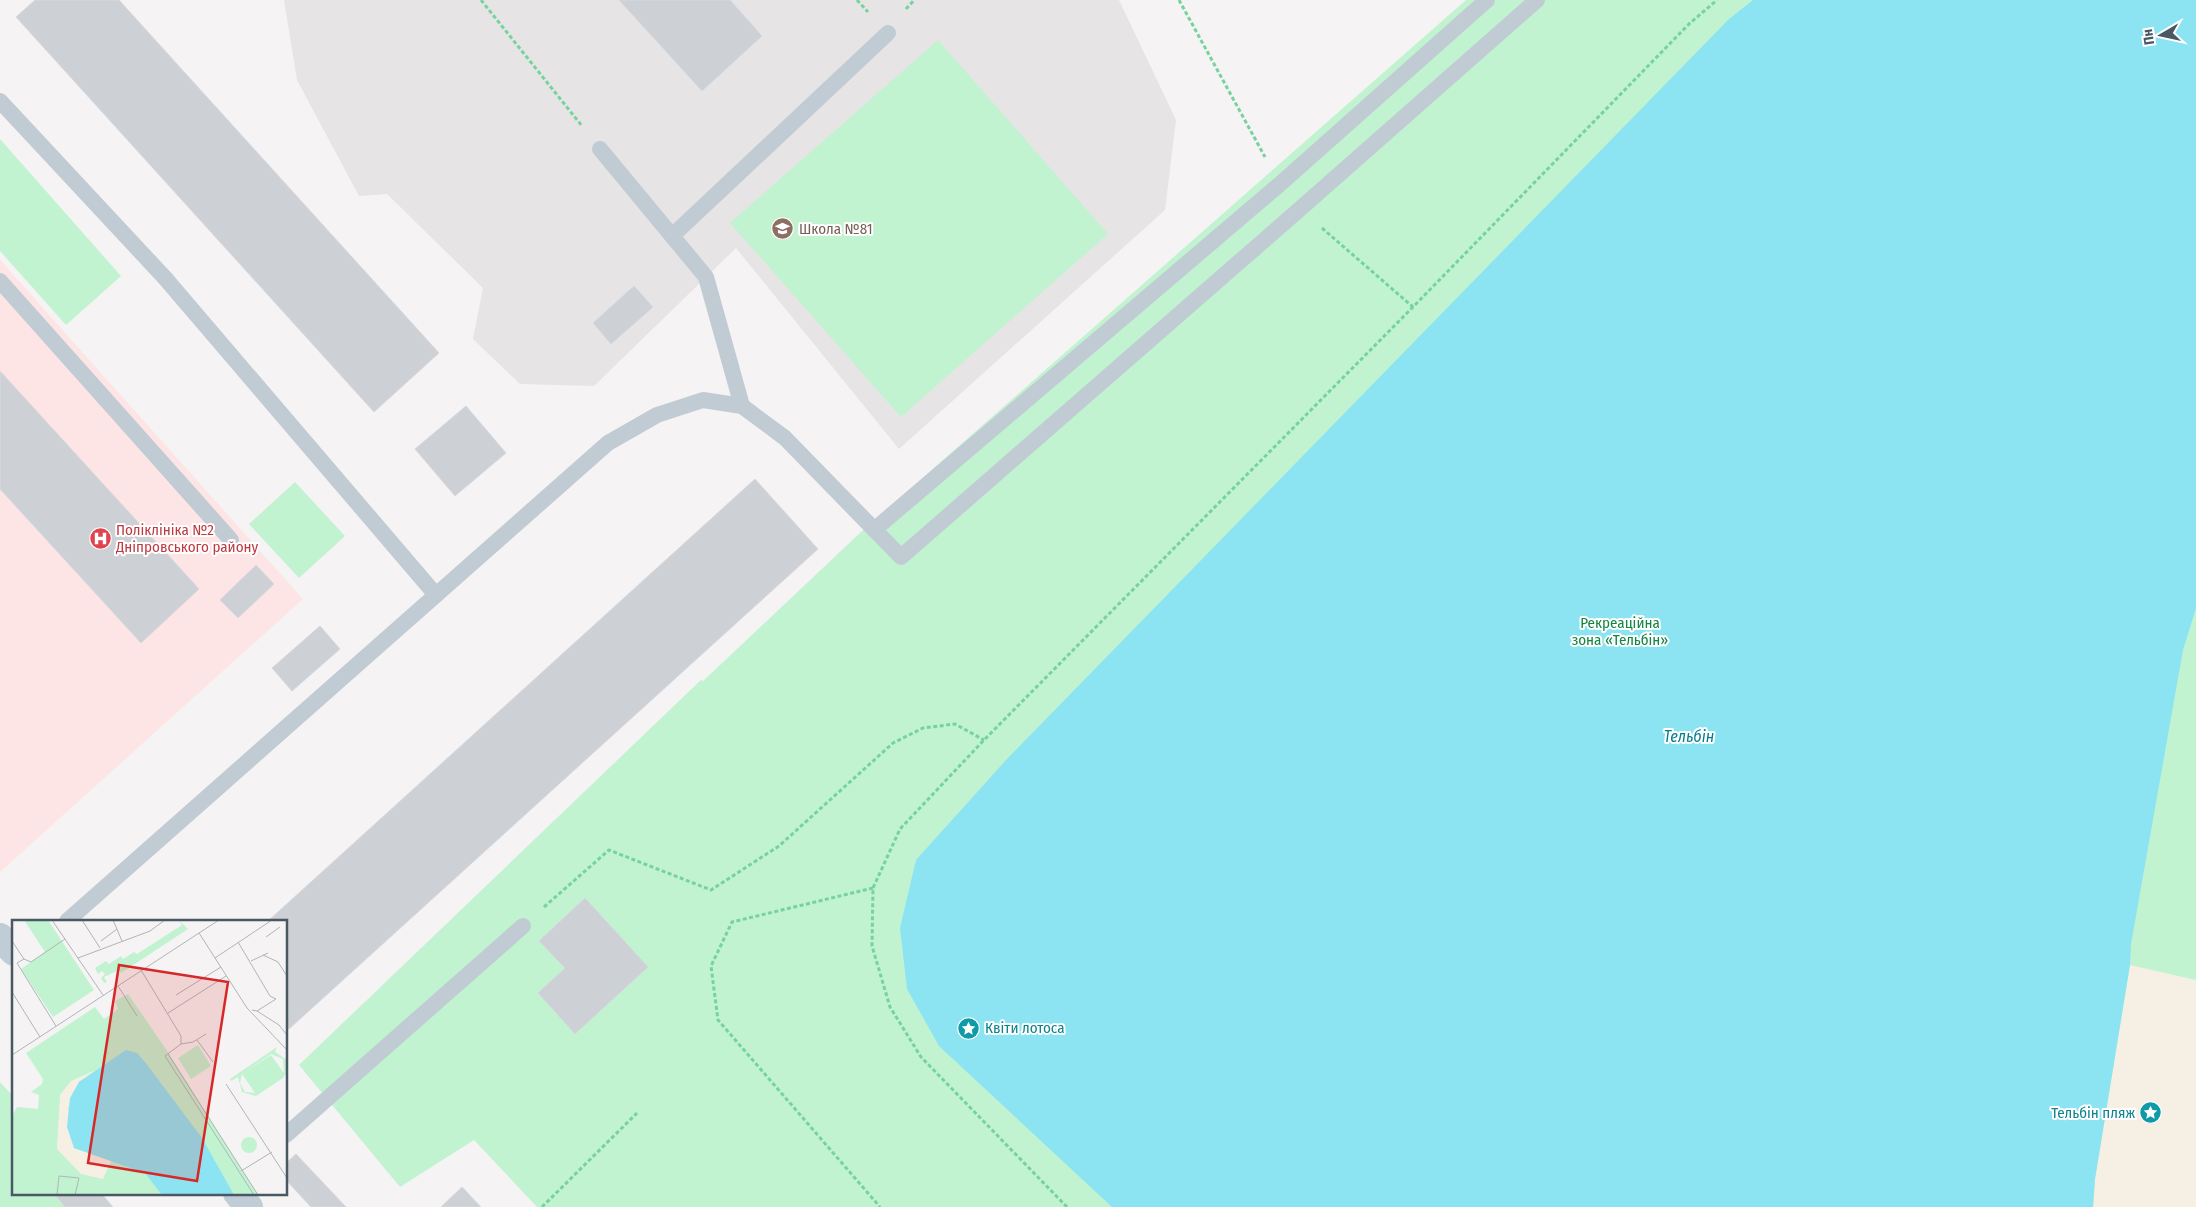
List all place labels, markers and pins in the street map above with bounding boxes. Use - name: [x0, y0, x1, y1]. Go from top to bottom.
- school or university icon: Школа №81: [771, 217, 795, 241]
- place label: Школа №81: [799, 220, 873, 238]
- place label: Поліклініка №2 Дніпровського району: [115, 521, 259, 556]
- hospital icon: Поліклініка №2 Дніпровського району: [88, 527, 112, 551]
- place icon: Квіти лотоса: [957, 1016, 981, 1040]
- place label: Квіти лотоса: [985, 1019, 1065, 1037]
- place icon: Тельбін пляж: [2139, 1101, 2163, 1125]
- place label: Тельбін пляж: [2051, 1104, 2135, 1122]

